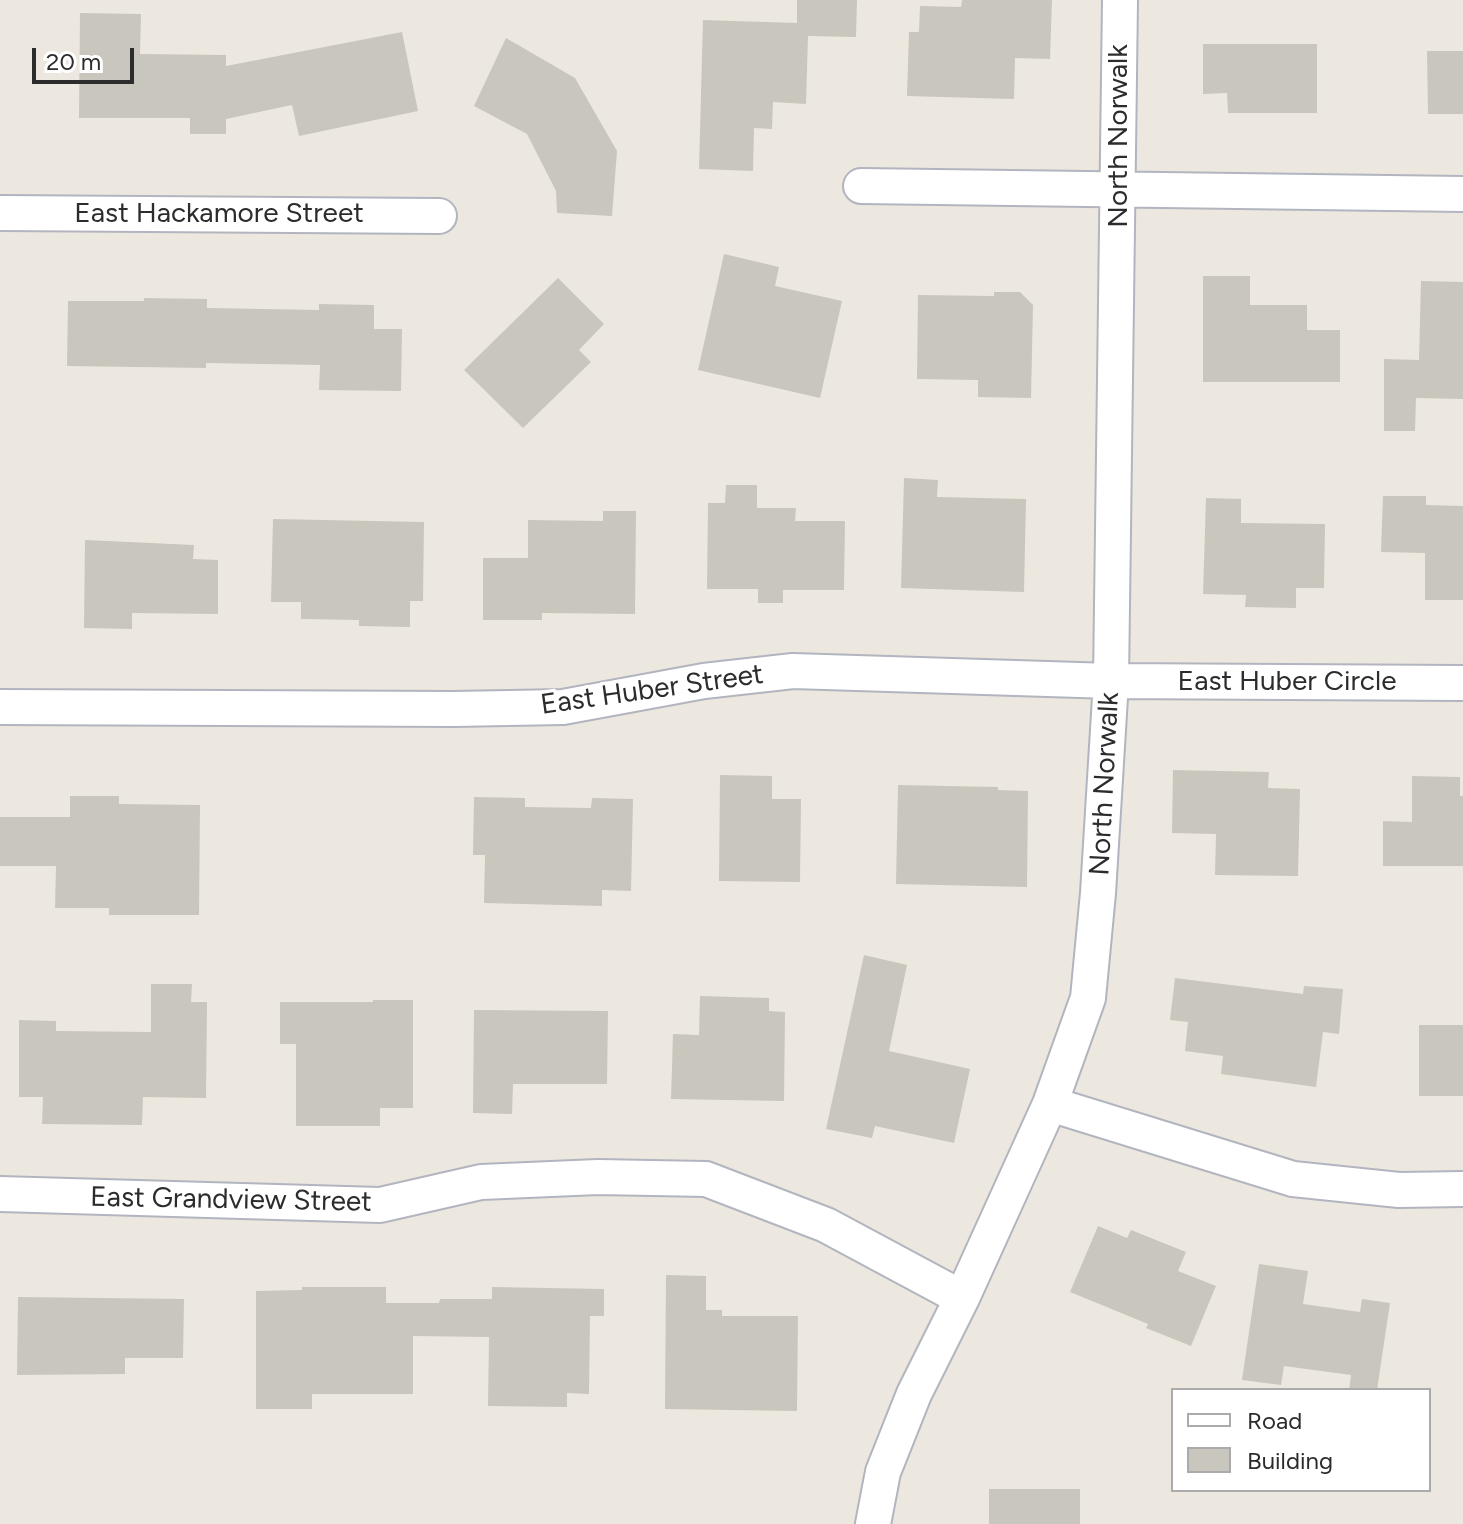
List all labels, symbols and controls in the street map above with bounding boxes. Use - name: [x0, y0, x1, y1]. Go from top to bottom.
- scale bar: [36, 32, 138, 82]
- street label: North Norwalk: [1102, 44, 1136, 228]
- text: 20 m: [46, 47, 101, 76]
- street label: East Hackamore Street: [74, 197, 364, 231]
- street label: East Huber Street: [538, 658, 766, 722]
- street label: East Huber Circle: [1178, 665, 1396, 699]
- street label: North Norwalk: [1083, 691, 1127, 877]
- street label: East Grandview Street: [90, 1181, 372, 1219]
- legend: [1171, 1388, 1431, 1492]
- text: Road: [1247, 1406, 1302, 1435]
- text: Building: [1247, 1446, 1333, 1475]

